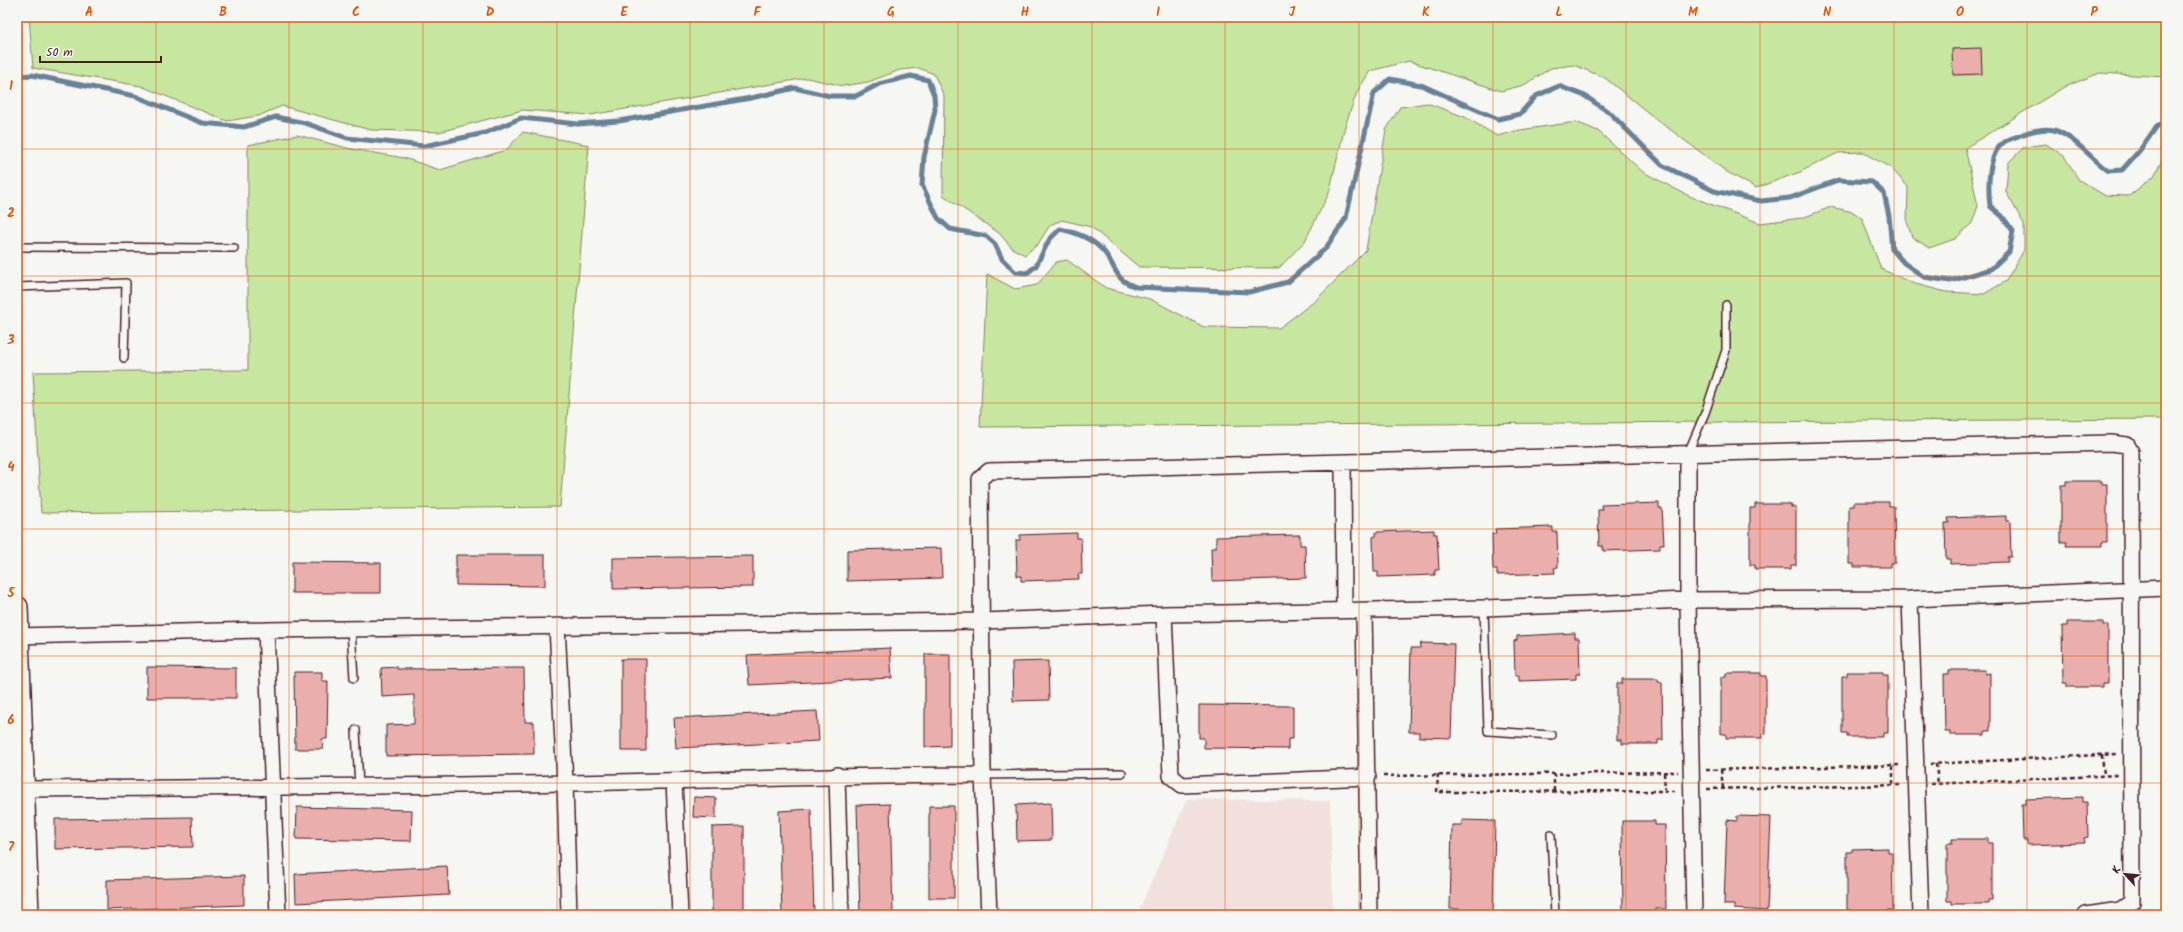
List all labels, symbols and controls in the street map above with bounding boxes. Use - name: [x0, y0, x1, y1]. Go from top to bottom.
- text: A: [85, 2, 93, 23]
- text: B: [219, 2, 227, 23]
- text: C: [352, 2, 360, 23]
- text: D: [486, 2, 495, 23]
- text: E: [620, 2, 628, 23]
- text: F: [753, 2, 761, 23]
- text: G: [887, 2, 895, 23]
- text: H: [1021, 2, 1030, 23]
- text: I: [1156, 2, 1160, 23]
- text: J: [1289, 2, 1296, 23]
- text: K: [1422, 2, 1430, 23]
- text: L: [1555, 2, 1563, 23]
- text: M: [1688, 2, 1698, 23]
- text: N: [1823, 2, 1832, 23]
- text: O: [1956, 2, 1964, 23]
- text: P: [2090, 2, 2098, 23]
- scale bar: [40, 38, 161, 64]
- text: 50 m: [46, 43, 73, 62]
- text: 1: [9, 76, 13, 97]
- text: 2: [7, 203, 15, 224]
- text: 3: [6, 330, 15, 351]
- text: 4: [7, 457, 15, 478]
- text: 5: [7, 583, 16, 604]
- text: 6: [7, 710, 15, 731]
- text: 7: [8, 837, 15, 858]
- north arrow: [2105, 854, 2145, 894]
- text: K: [2107, 863, 2127, 877]

